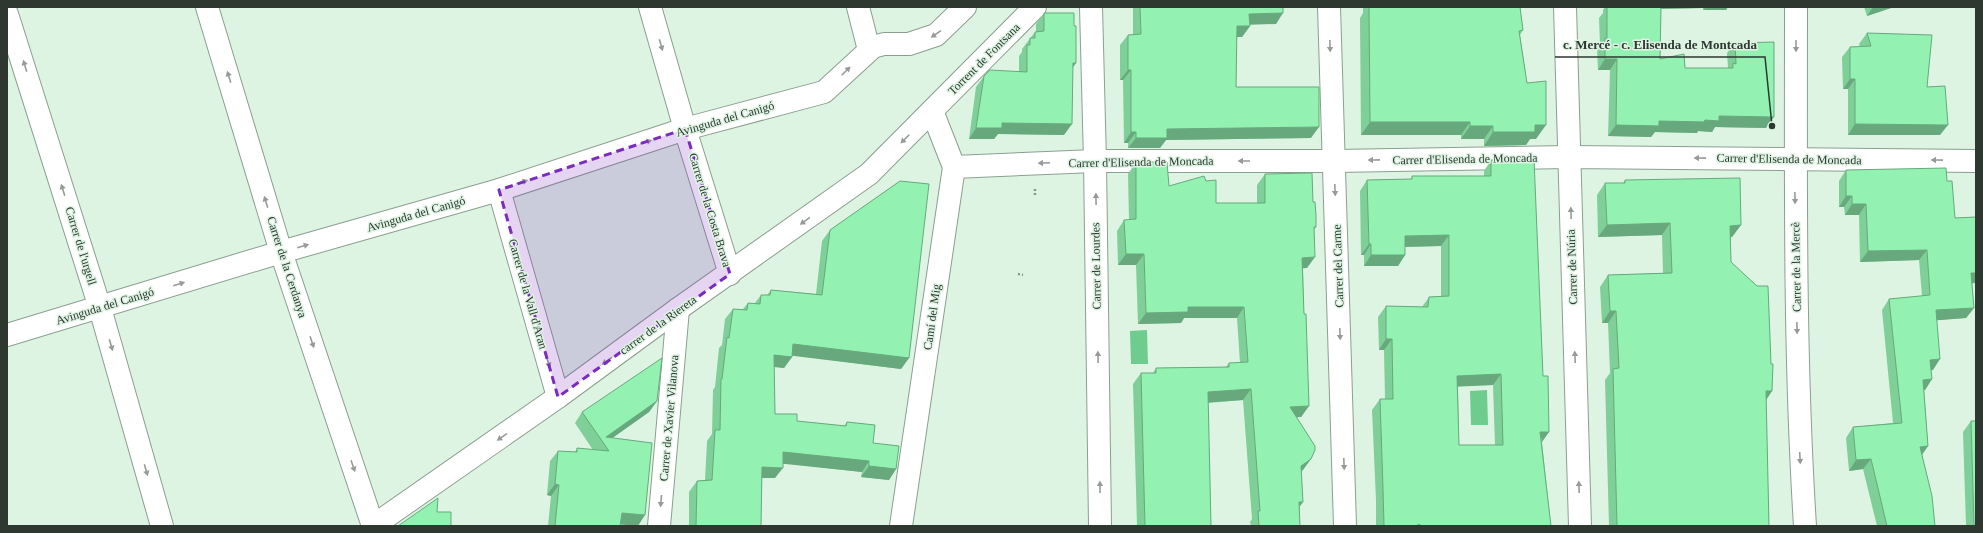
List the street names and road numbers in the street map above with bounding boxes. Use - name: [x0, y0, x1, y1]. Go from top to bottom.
- street label: Torrent de Fontsana: [945, 20, 1023, 98]
- street label: Avinguda del Canigó: [674, 98, 776, 140]
- street label: Carrer de la Costa Brava: [686, 151, 734, 269]
- street label: Carrer d'Elisenda de Moncada: [1392, 151, 1538, 167]
- street label: Carrer d'Elisenda de Moncada: [1716, 151, 1862, 167]
- street label: Carrer d'Elisenda de Moncada: [1068, 154, 1214, 170]
- street label: Avinguda del Canigó: [365, 193, 467, 235]
- street label: Carrer de l'urgell: [62, 205, 100, 288]
- street label: Carrer de la Cerdanya: [264, 215, 310, 320]
- street label: Carrer de Lourdes: [1088, 222, 1104, 310]
- street label: Carrer de la Mercè: [1788, 222, 1804, 312]
- street label: Carrer del Carme: [1330, 224, 1346, 308]
- street label: Carrer de Núria: [1564, 228, 1580, 305]
- street label: Carrer de la Vall d'Aran: [506, 237, 550, 351]
- street label: Camí del Mig: [920, 283, 944, 351]
- street label: Avinguda del Canigó: [54, 284, 156, 328]
- street label: carrer de la Riereta: [617, 292, 700, 358]
- street label: Carrer de Xavier Vilanova: [657, 354, 682, 482]

